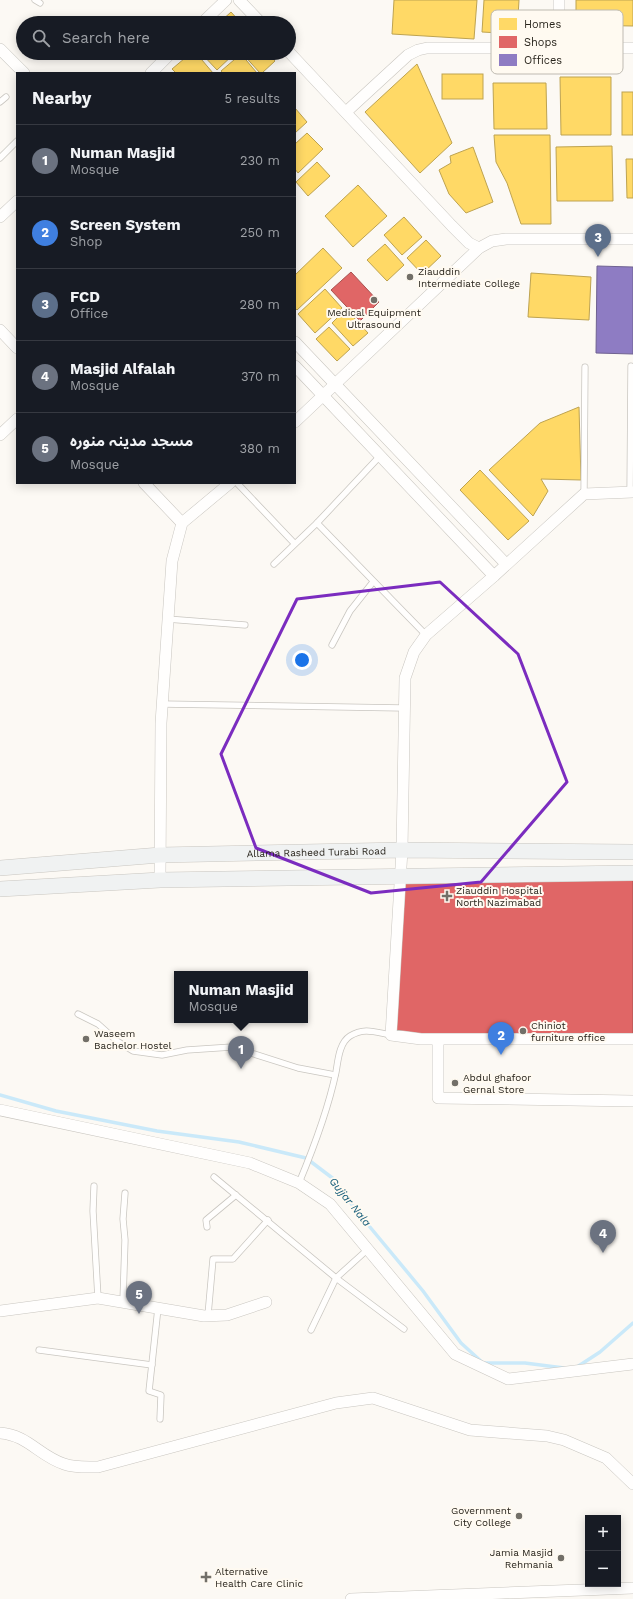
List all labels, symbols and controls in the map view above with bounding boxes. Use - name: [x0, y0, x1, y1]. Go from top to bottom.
- legend: [491, 10, 623, 74]
- search box: [16, 16, 296, 60]
- text: Homes: [524, 18, 561, 31]
- icon: search: [30, 27, 52, 49]
- text: Search here: [62, 29, 150, 47]
- text: Shops: [524, 36, 557, 49]
- text: Offices: [524, 54, 562, 67]
- text: Nearby: [32, 88, 91, 108]
- text: 5 results: [225, 91, 280, 106]
- text: Numan Masjid: [70, 144, 175, 162]
- text: 1: [42, 153, 48, 168]
- text: 230 m: [240, 153, 280, 168]
- text: Mosque: [70, 162, 119, 177]
- text: Screen System: [70, 216, 181, 234]
- pin: 3: [585, 224, 611, 257]
- text: 2: [41, 225, 49, 240]
- text: 250 m: [240, 225, 280, 240]
- text: Shop: [70, 234, 102, 249]
- place label: Ziauddin Intermediate College: [418, 266, 520, 289]
- marker: Ziauddin Intermediate College: [405, 272, 415, 282]
- text: FCD: [70, 288, 100, 306]
- marker: Medical Equipment Ultrasound: [369, 295, 379, 305]
- text: 3: [41, 297, 49, 312]
- text: 280 m: [240, 297, 280, 312]
- text: Office: [70, 306, 108, 321]
- place label: Medical Equipment Ultrasound: [327, 307, 422, 330]
- text: Masjid Alfalah: [70, 360, 175, 378]
- text: 4: [41, 369, 49, 384]
- text: 370 m: [241, 369, 280, 384]
- text: Mosque: [70, 378, 119, 393]
- text: مسجد مدینہ منورہ: [70, 432, 193, 450]
- text: 5: [41, 441, 49, 456]
- text: 380 m: [240, 441, 280, 456]
- text: Mosque: [70, 457, 119, 472]
- your location: [292, 650, 312, 670]
- street label: Allama Rasheed Turabi Road: [247, 845, 386, 859]
- place label: Ziauddin Hospital North Nazimabad: [456, 885, 542, 908]
- marker: Ziauddin Hospital North Nazimabad: [441, 890, 453, 902]
- popup: [174, 971, 308, 1023]
- text: Numan Masjid: [188, 981, 294, 999]
- text: Mosque: [188, 999, 238, 1014]
- place label: Chiniot furniture office: [531, 1020, 606, 1043]
- pin: 2: [488, 1022, 514, 1055]
- marker: Chiniot furniture office: [518, 1026, 528, 1036]
- place label: Waseem Bachelor Hostel: [94, 1028, 172, 1051]
- marker: Waseem Bachelor Hostel: [81, 1034, 91, 1044]
- pin: 1: [228, 1036, 254, 1069]
- place label: Abdul ghafoor Gernal Store: [463, 1072, 531, 1095]
- marker: Abdul ghafoor Gernal Store: [450, 1078, 460, 1088]
- water label: Gujjar Nala: [326, 1175, 374, 1229]
- pin: 4: [590, 1220, 616, 1253]
- pin: 5: [126, 1281, 152, 1314]
- place label: Government City College: [451, 1505, 512, 1528]
- marker: Government City College: [514, 1511, 524, 1521]
- map controls: [585, 1515, 621, 1587]
- button: +: [585, 1515, 621, 1551]
- place label: Jamia Masjid Rehmania: [490, 1547, 553, 1570]
- button: −: [585, 1551, 621, 1587]
- marker: Jamia Masjid Rehmania: [556, 1553, 566, 1563]
- place label: Alternative Health Care Clinic: [215, 1566, 303, 1589]
- marker: Alternative Health Care Clinic: [200, 1571, 212, 1583]

